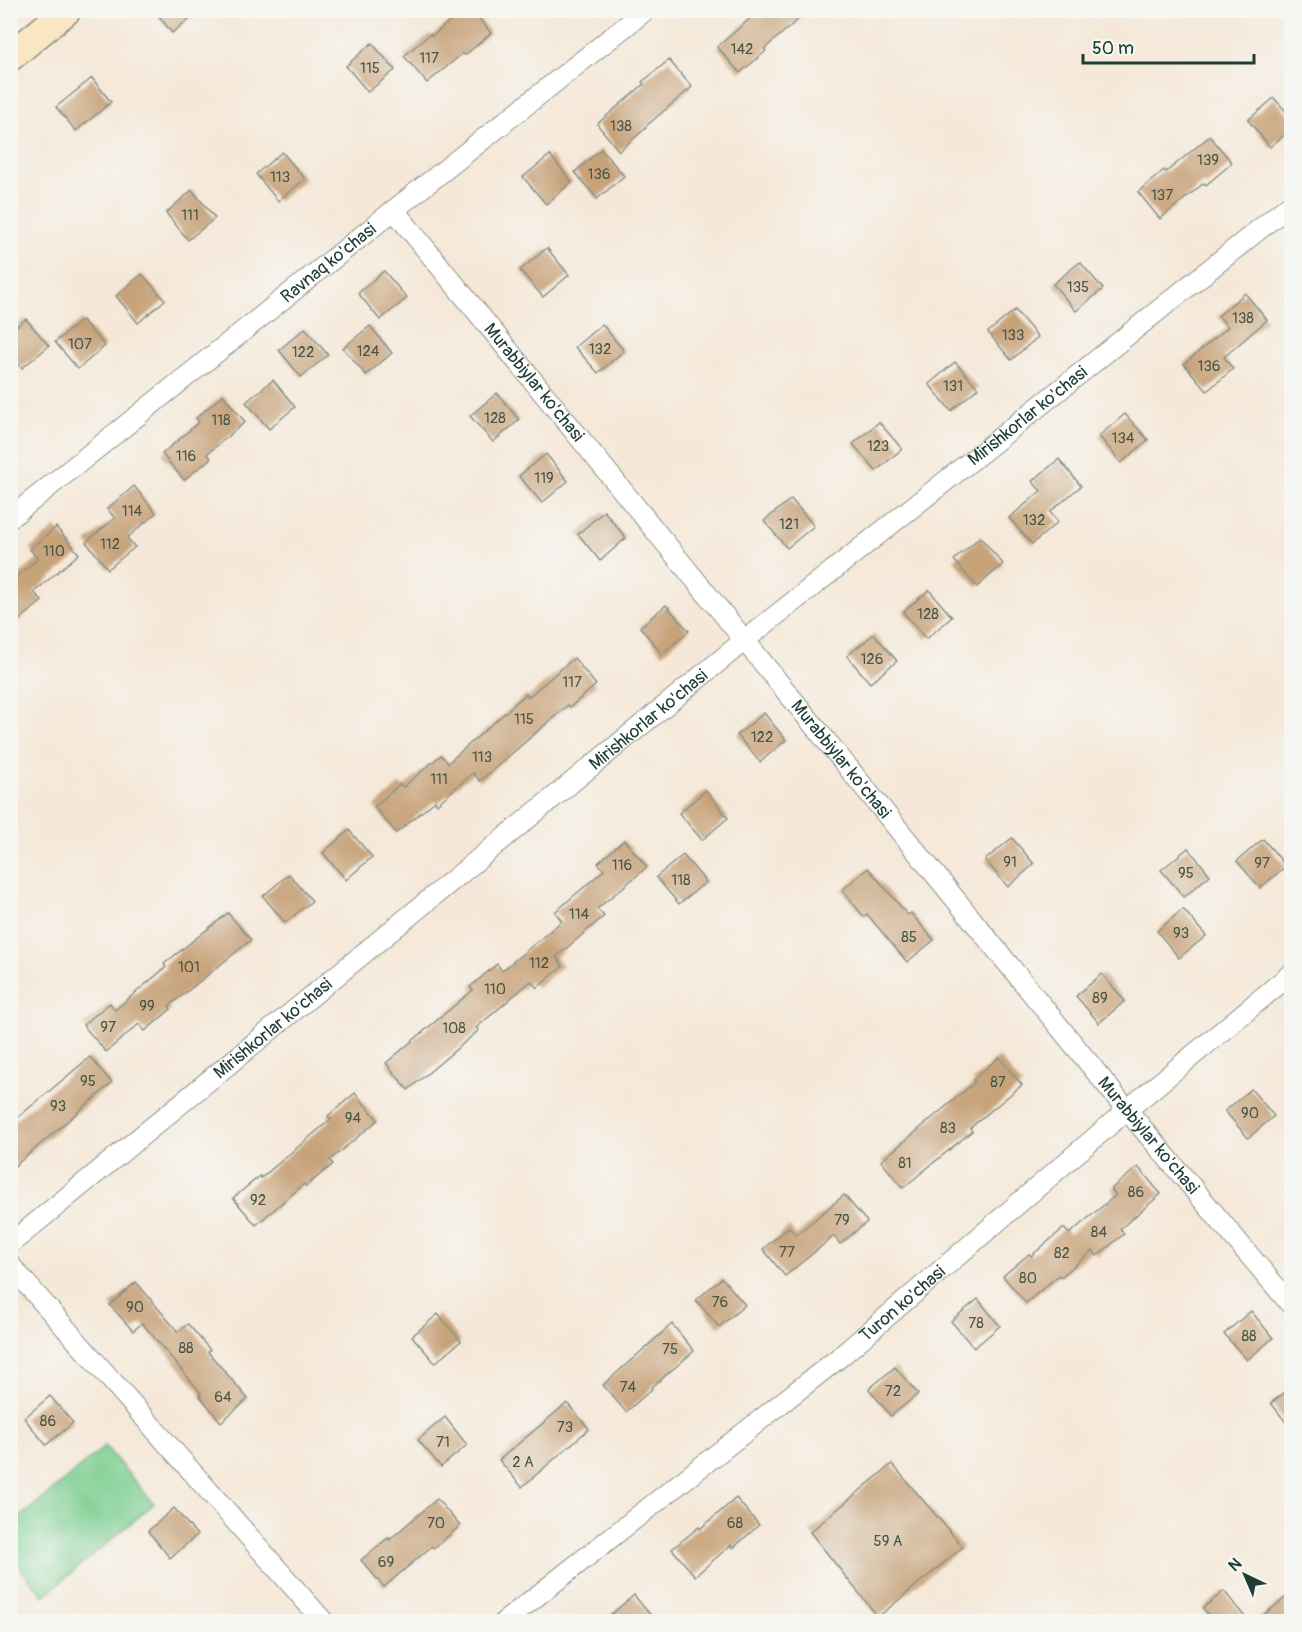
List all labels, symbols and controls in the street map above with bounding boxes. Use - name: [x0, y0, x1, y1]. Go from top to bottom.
- scale bar: [1083, 27, 1254, 65]
- text: 50 m: [1092, 37, 1134, 60]
- house number: 142: [731, 40, 753, 59]
- house number: 117: [419, 49, 439, 68]
- house number: 115: [360, 59, 380, 78]
- house number: 138: [610, 117, 632, 136]
- house number: 139: [1197, 151, 1219, 170]
- house number: 136: [588, 165, 610, 184]
- house number: 113: [270, 168, 290, 187]
- house number: 137: [1151, 186, 1173, 205]
- house number: 111: [181, 206, 199, 225]
- street label: Ravnaq ko'chasi: [276, 218, 381, 308]
- house number: 135: [1067, 278, 1089, 297]
- house number: 138: [1232, 309, 1254, 328]
- street label: Murabbiylar ko'chasi: [479, 318, 589, 446]
- house number: 133: [1002, 326, 1024, 345]
- house number: 107: [68, 335, 92, 354]
- house number: 132: [589, 340, 611, 359]
- house number: 124: [357, 342, 380, 361]
- house number: 122: [292, 343, 314, 362]
- house number: 136: [1198, 357, 1220, 376]
- street label: Mirishkorlar ko'chasi: [963, 361, 1092, 471]
- house number: 131: [943, 377, 963, 396]
- house number: 128: [484, 409, 506, 428]
- house number: 118: [211, 411, 231, 430]
- house number: 134: [1112, 429, 1135, 448]
- house number: 123: [867, 437, 889, 456]
- house number: 116: [176, 447, 196, 466]
- house number: 119: [534, 469, 554, 488]
- house number: 114: [122, 502, 143, 521]
- house number: 132: [1023, 511, 1045, 530]
- house number: 121: [779, 515, 799, 534]
- house number: 112: [100, 535, 120, 554]
- house number: 110: [43, 542, 65, 561]
- house number: 128: [917, 605, 939, 624]
- house number: 126: [861, 650, 883, 669]
- street label: Mirishkorlar ko'chasi: [584, 664, 713, 776]
- house number: 117: [562, 673, 582, 692]
- street label: Murabbiylar ko'chasi: [786, 695, 896, 823]
- house number: 115: [514, 710, 534, 729]
- house number: 122: [751, 728, 773, 747]
- house number: 113: [472, 748, 492, 767]
- house number: 111: [430, 770, 448, 789]
- house number: 91: [1003, 853, 1017, 872]
- house number: 97: [1254, 854, 1270, 873]
- house number: 116: [612, 856, 632, 875]
- house number: 95: [1178, 864, 1194, 883]
- house number: 118: [671, 871, 691, 890]
- house number: 114: [569, 905, 590, 924]
- house number: 93: [1173, 924, 1189, 943]
- house number: 85: [901, 928, 917, 947]
- house number: 112: [529, 954, 549, 973]
- house number: 101: [178, 958, 200, 977]
- street label: Mirishkorlar ko'chasi: [209, 973, 337, 1084]
- house number: 110: [484, 980, 506, 999]
- house number: 89: [1092, 989, 1108, 1008]
- house number: 99: [139, 997, 155, 1016]
- house number: 97: [100, 1018, 116, 1037]
- house number: 108: [442, 1019, 466, 1038]
- house number: 95: [80, 1072, 96, 1091]
- street label: Murabbiylar ko'chasi: [1092, 1072, 1204, 1199]
- house number: 87: [990, 1073, 1006, 1092]
- house number: 93: [50, 1097, 66, 1116]
- house number: 90: [1241, 1104, 1259, 1123]
- house number: 94: [345, 1109, 362, 1128]
- house number: 83: [940, 1119, 956, 1138]
- house number: 81: [898, 1154, 912, 1173]
- house number: 86: [1128, 1183, 1144, 1202]
- house number: 92: [250, 1191, 266, 1210]
- house number: 79: [834, 1211, 850, 1230]
- house number: 84: [1091, 1223, 1107, 1242]
- house number: 77: [779, 1243, 795, 1262]
- house number: 82: [1054, 1244, 1070, 1263]
- street label: Turon ko'chasi: [855, 1260, 950, 1347]
- house number: 80: [1019, 1269, 1037, 1288]
- house number: 76: [712, 1293, 728, 1312]
- house number: 90: [126, 1298, 144, 1317]
- house number: 78: [968, 1314, 984, 1333]
- house number: 88: [1241, 1327, 1257, 1346]
- house number: 88: [178, 1339, 194, 1358]
- house number: 75: [662, 1340, 678, 1359]
- house number: 74: [620, 1378, 637, 1397]
- house number: 72: [885, 1382, 901, 1401]
- house number: 64: [214, 1388, 232, 1407]
- house number: 86: [40, 1412, 56, 1431]
- house number: 73: [557, 1418, 573, 1437]
- house number: 71: [436, 1433, 450, 1452]
- house number: 2 А: [512, 1453, 534, 1472]
- house number: 70: [427, 1514, 445, 1533]
- house number: 68: [727, 1514, 744, 1533]
- house number: 59 А: [874, 1532, 903, 1551]
- north arrow: [1215, 1545, 1275, 1605]
- house number: 69: [378, 1553, 394, 1572]
- text: N: [1224, 1554, 1246, 1576]

